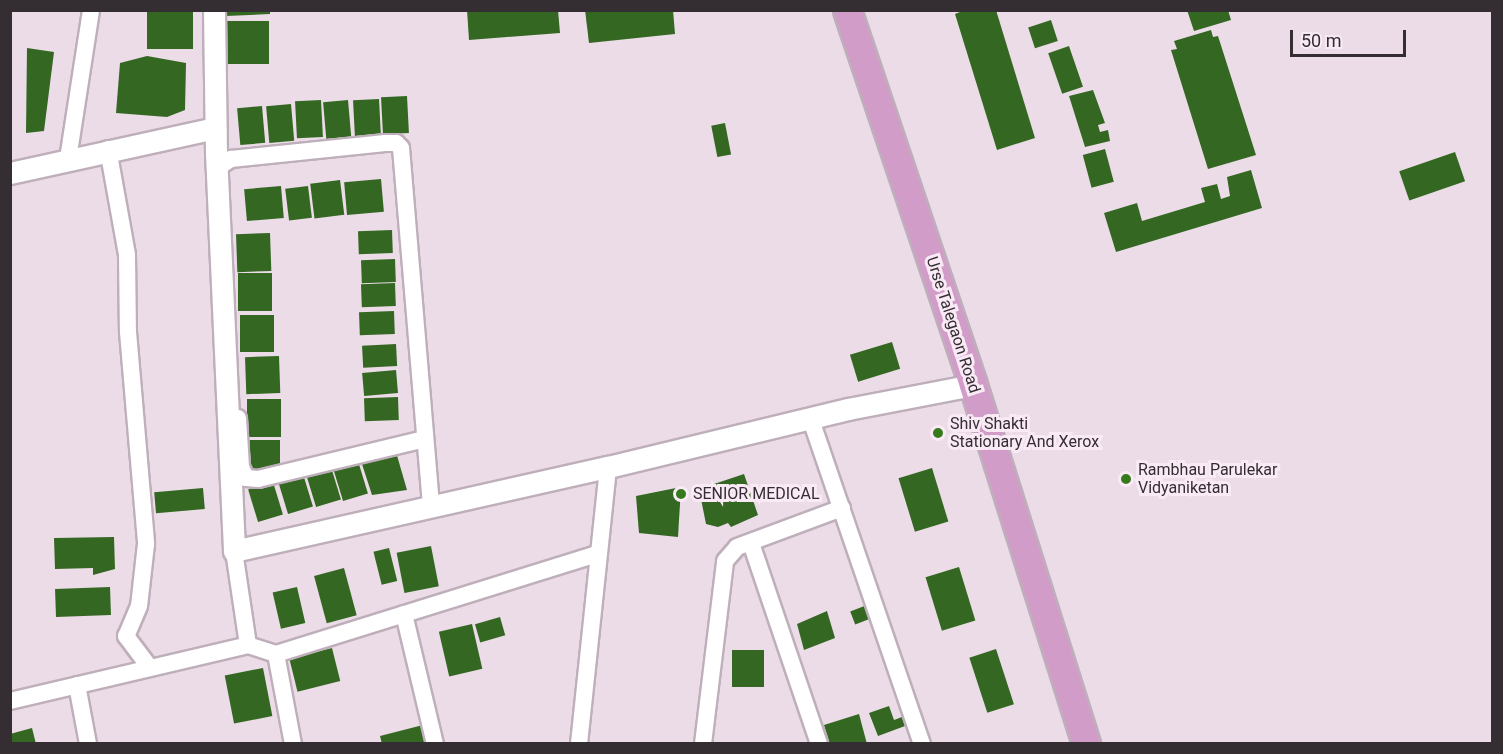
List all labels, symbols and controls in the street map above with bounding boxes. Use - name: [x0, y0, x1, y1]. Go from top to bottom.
- scale bar: [1293, 18, 1408, 56]
- text: 50 m: [1301, 30, 1341, 51]
- street label: Urse Talegaon Road: [922, 254, 984, 396]
- place label: Shiv Shakti Stationary And Xerox: [950, 414, 1099, 452]
- marker: Shiv Shakti Stationary And Xerox: [931, 426, 945, 440]
- place label: Rambhau Parulekar Vidyaniketan: [1138, 460, 1277, 498]
- marker: Rambhau Parulekar Vidyaniketan: [1119, 472, 1133, 486]
- place label: SENIOR MEDICAL: [693, 484, 820, 504]
- marker: SENIOR MEDICAL: [674, 487, 688, 501]

